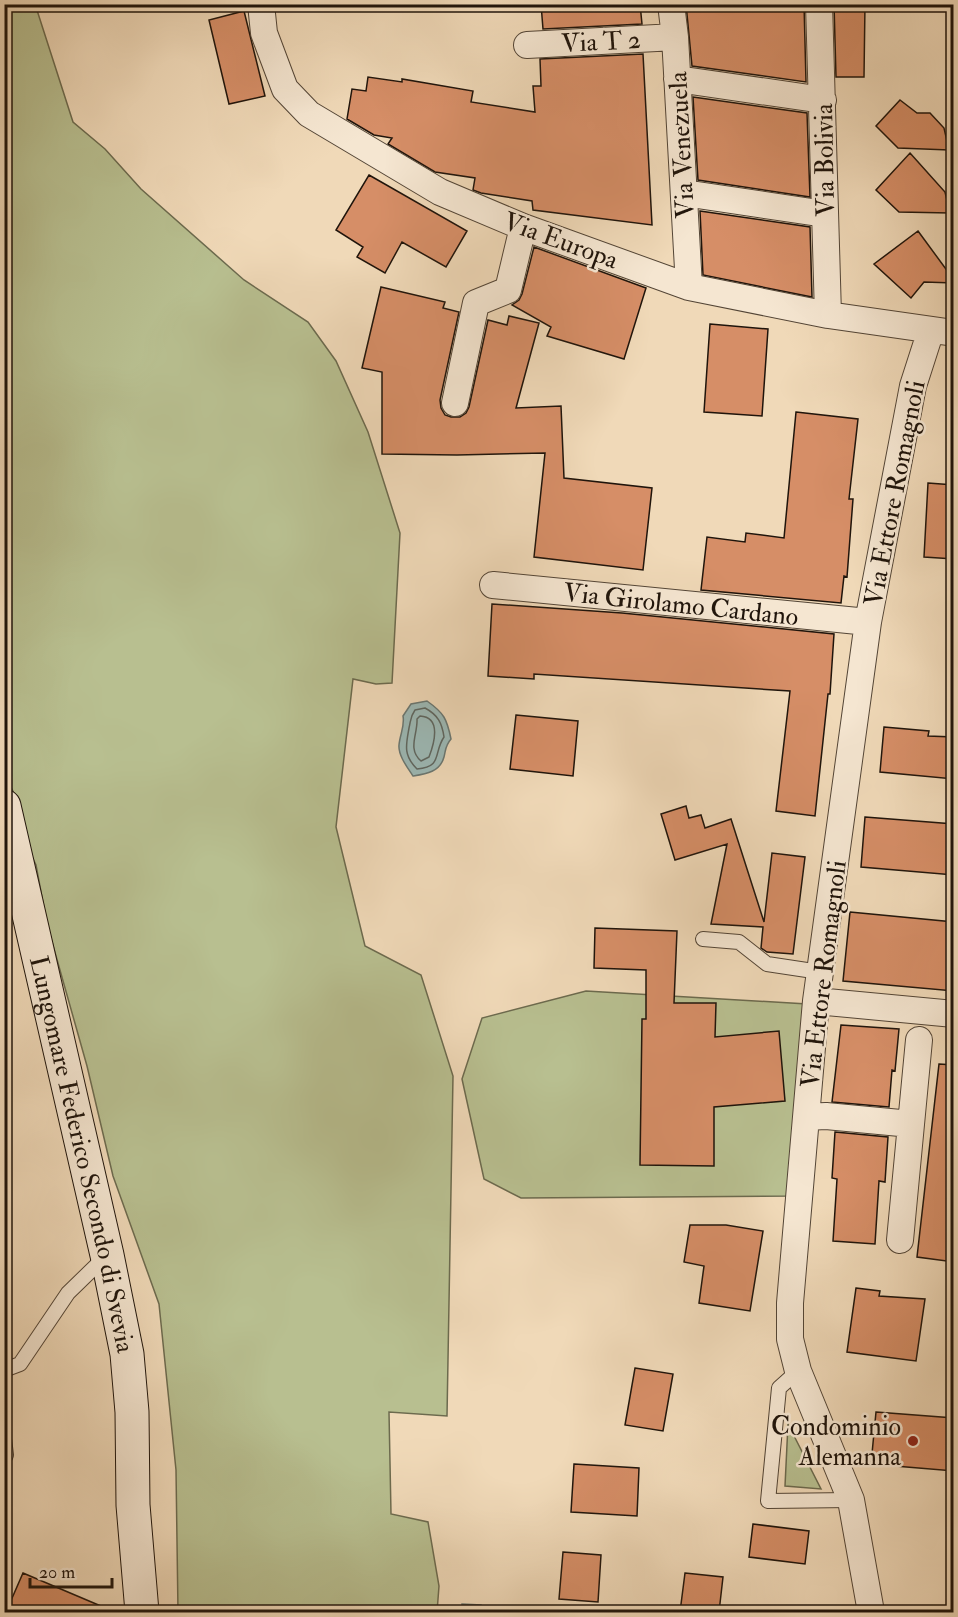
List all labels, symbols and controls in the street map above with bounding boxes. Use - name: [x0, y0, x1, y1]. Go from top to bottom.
- street label: Via T 2: [561, 24, 642, 60]
- street label: Via Venezuela: [662, 70, 702, 219]
- street label: Via Bolivia: [808, 103, 842, 217]
- street label: Via Europa: [499, 205, 623, 277]
- street label: Via Ettore Romagnoli: [857, 378, 933, 609]
- street label: Via Girolamo Cardano: [562, 577, 800, 633]
- street label: Via Ettore Romagnoli: [794, 858, 854, 1090]
- street label: Lungomare Federico Secondo di Svevia: [22, 953, 141, 1356]
- place label: Condominio Alemanna: [771, 1411, 901, 1473]
- marker: Condominio Alemanna: [906, 1434, 920, 1448]
- scale bar: [30, 1551, 112, 1589]
- text: 20 m: [39, 1561, 75, 1584]

